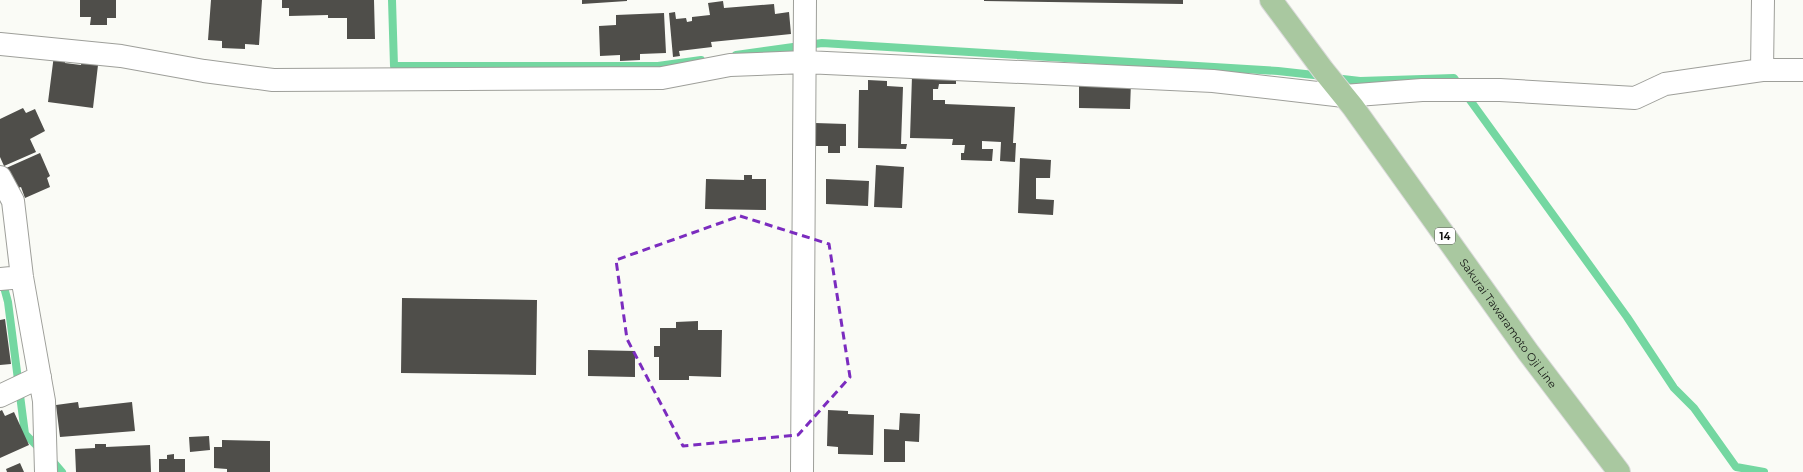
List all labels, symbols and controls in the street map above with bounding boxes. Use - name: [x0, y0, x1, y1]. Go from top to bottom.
- road number: 14: [1435, 228, 1455, 244]
- street label: Sakurai Tawaramoto Oji Line: [1457, 256, 1560, 391]

